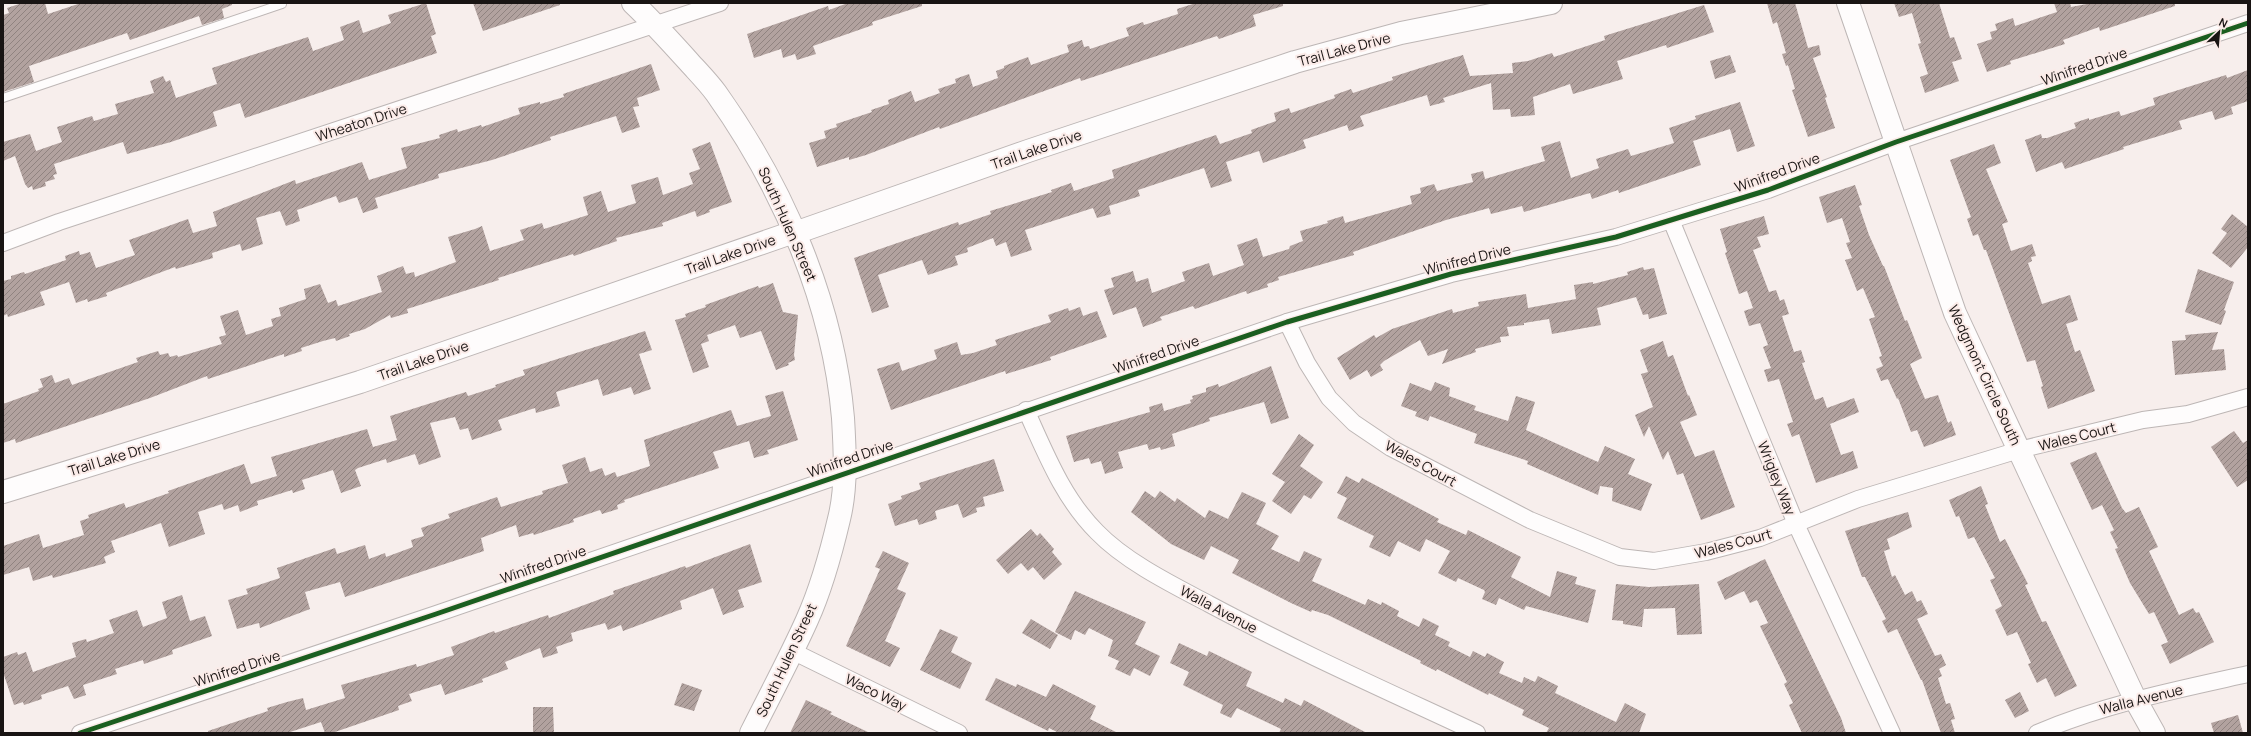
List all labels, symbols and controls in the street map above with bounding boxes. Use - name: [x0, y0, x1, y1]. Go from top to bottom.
- north arrow: [2199, 12, 2239, 52]
- text: N: [2217, 14, 2231, 31]
- street label: Trail Lake Drive: [1296, 28, 1392, 70]
- street label: Winifred Drive: [2039, 42, 2129, 90]
- street label: Wheaton Drive: [313, 98, 409, 146]
- street label: Trail Lake Drive: [988, 125, 1084, 173]
- street label: Winifred Drive: [1732, 148, 1822, 196]
- street label: South Hulen Street: [754, 164, 822, 285]
- street label: Trail Lake Drive: [682, 230, 778, 278]
- street label: Winifred Drive: [1421, 239, 1513, 279]
- street label: Wedgmont Circle South: [1944, 302, 2026, 448]
- street label: Winifred Drive: [1111, 330, 1201, 378]
- street label: Trail Lake Drive: [375, 336, 471, 384]
- street label: Wales Court: [2036, 417, 2118, 455]
- street label: Trail Lake Drive: [66, 434, 162, 480]
- street label: Winifred Drive: [805, 434, 895, 482]
- street label: Wales Court: [1382, 436, 1461, 491]
- street label: Wrigley Way: [1754, 438, 1801, 518]
- street label: Wales Court: [1692, 523, 1774, 562]
- street label: Winifred Drive: [498, 540, 588, 588]
- street label: Walla Avenue: [1177, 581, 1261, 637]
- street label: South Hulen Street: [751, 600, 821, 720]
- street label: Winifred Drive: [191, 645, 283, 691]
- street label: Waco Way: [842, 669, 910, 715]
- street label: Walla Avenue: [2097, 679, 2185, 719]

